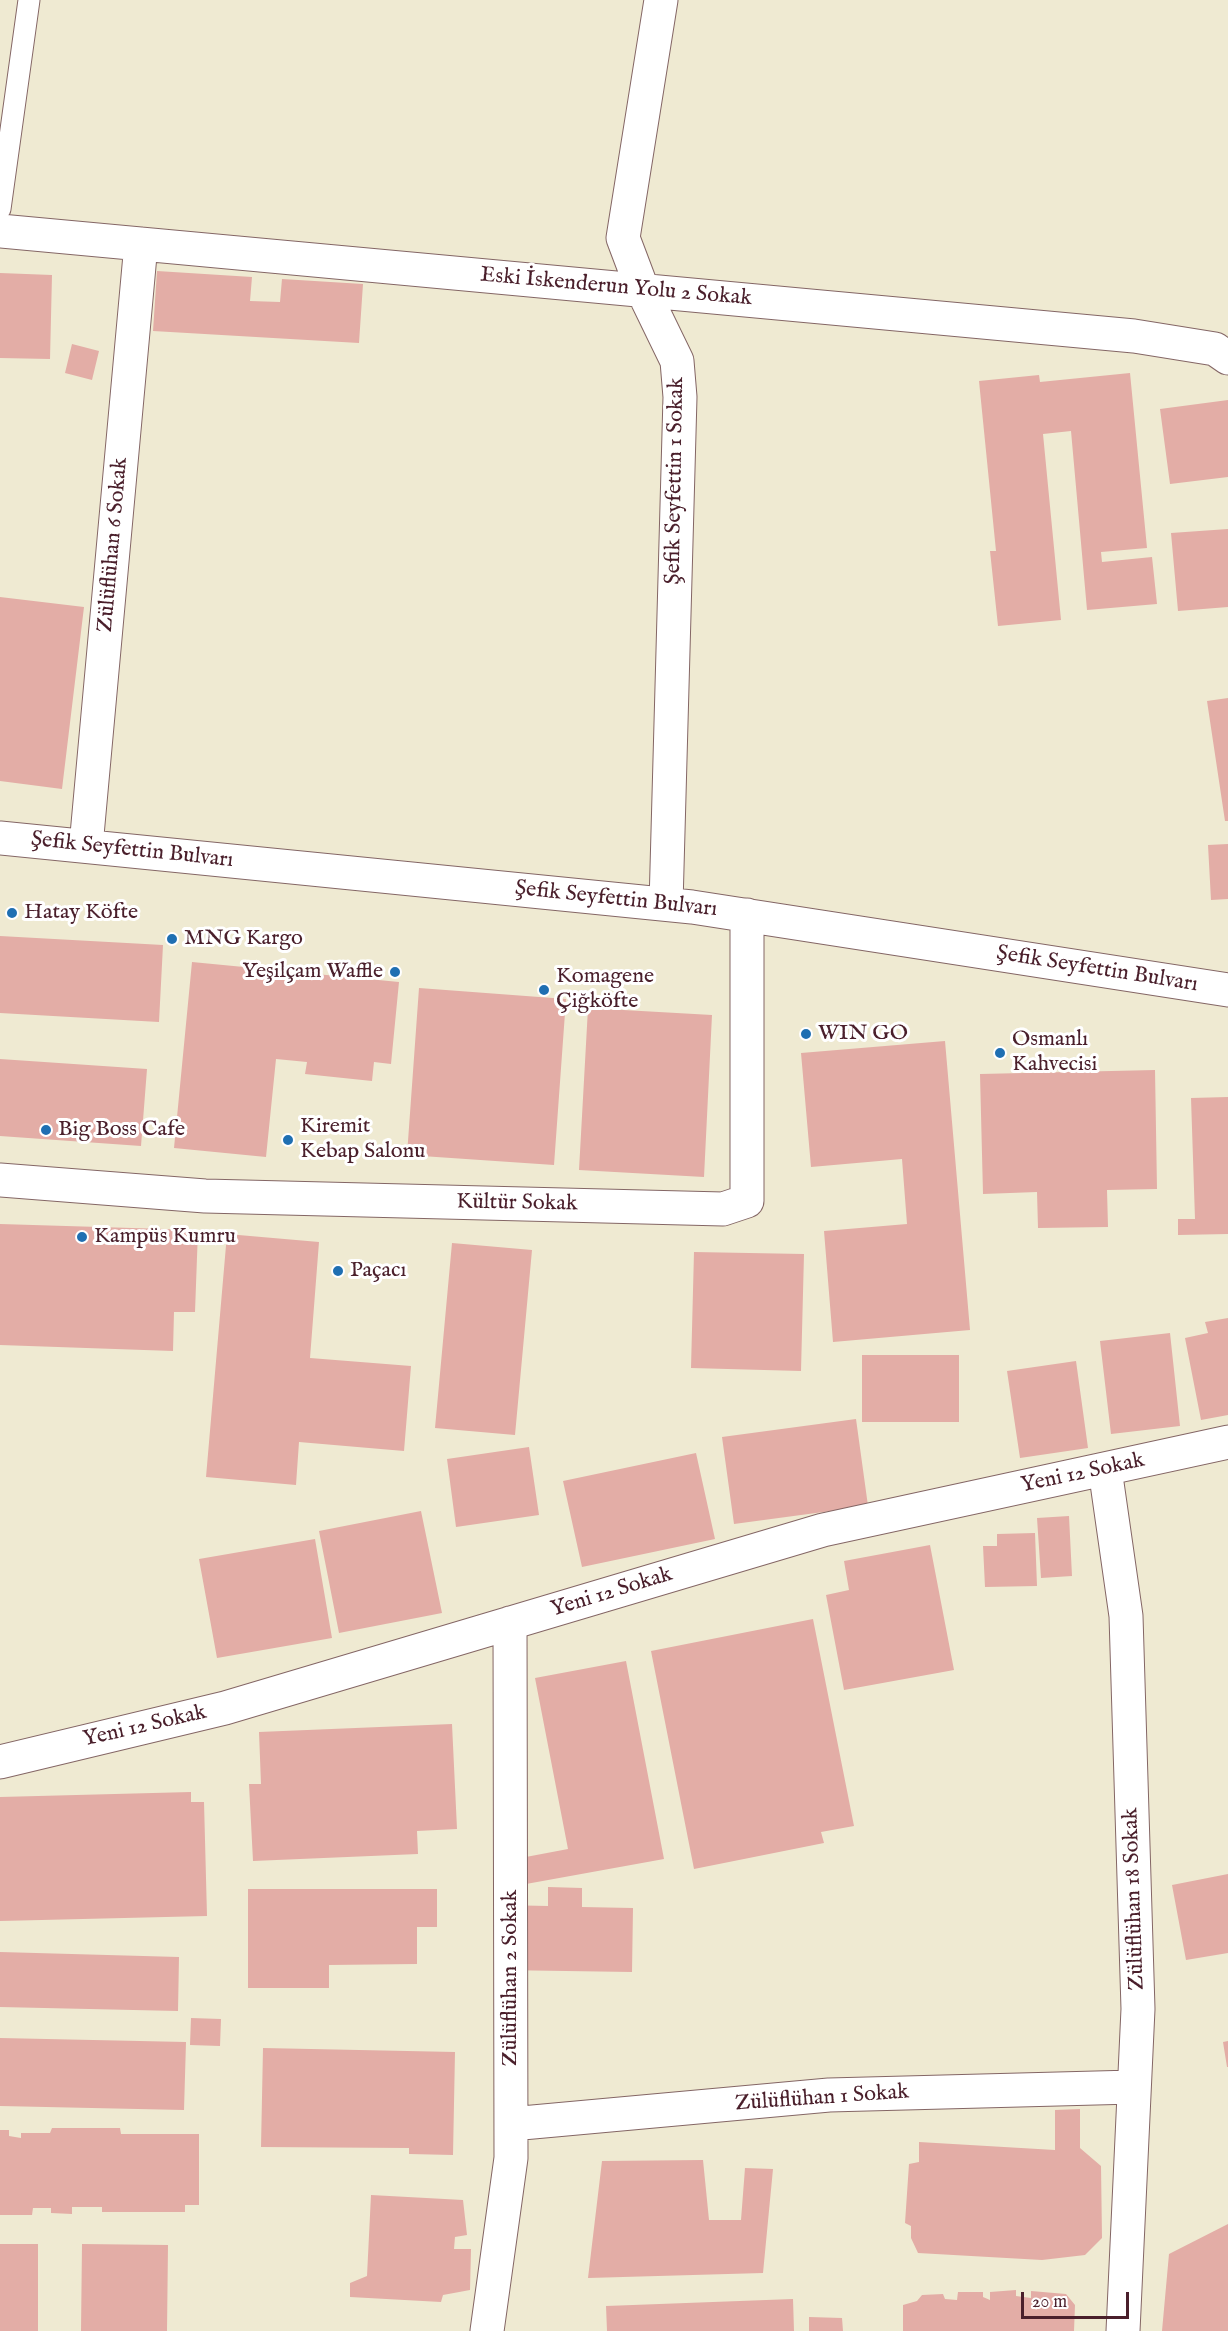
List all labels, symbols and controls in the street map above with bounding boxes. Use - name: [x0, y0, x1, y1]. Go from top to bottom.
- street label: Eski İskenderun Yolu 2 Sokak: [479, 263, 753, 313]
- street label: Şefik Seyfettin 1 Sokak: [661, 377, 691, 585]
- street label: Zülüflühan 6 Sokak: [93, 457, 135, 633]
- street label: Şefik Seyfettin Bulvarı: [29, 827, 235, 875]
- street label: Şefik Seyfettin Bulvarı: [513, 876, 719, 924]
- place label: Hatay Köfte: [24, 900, 138, 926]
- marker: Hatay Köfte: [5, 906, 19, 920]
- place label: MNG Kargo: [184, 926, 303, 952]
- marker: MNG Kargo: [165, 932, 179, 946]
- street label: Şefik Seyfettin Bulvarı: [995, 941, 1199, 999]
- place label: Yeşilçam Waffle: [242, 959, 383, 985]
- place label: Komagene Çiğköfte: [556, 964, 654, 1016]
- marker: Yeşilçam Waffle: [388, 965, 402, 979]
- marker: Komagene Çiğköfte: [537, 983, 551, 997]
- place label: WIN GO: [818, 1021, 908, 1047]
- marker: WIN GO: [799, 1027, 813, 1041]
- place label: Osmanlı Kahvecisi: [1012, 1027, 1097, 1078]
- marker: Osmanlı Kahvecisi: [993, 1046, 1007, 1060]
- place label: Kiremit Kebap Salonu: [300, 1114, 425, 1166]
- place label: Big Boss Cafe: [58, 1117, 185, 1143]
- marker: Big Boss Cafe: [39, 1123, 53, 1137]
- marker: Kiremit Kebap Salonu: [281, 1133, 295, 1147]
- street label: Kültür Sokak: [456, 1190, 578, 1218]
- place label: Kampüs Kumru: [94, 1224, 236, 1250]
- marker: Kampüs Kumru: [75, 1230, 89, 1244]
- place label: Paçacı: [350, 1258, 406, 1284]
- marker: Paçacı: [331, 1264, 345, 1278]
- street label: Yeni 12 Sokak: [1019, 1448, 1147, 1500]
- street label: Yeni 12 Sokak: [548, 1562, 676, 1624]
- street label: Yeni 12 Sokak: [81, 1700, 209, 1754]
- street label: Zülüflühan 18 Sokak: [1119, 1807, 1151, 1991]
- street label: Zülüflühan 2 Sokak: [498, 1890, 524, 2066]
- street label: Zülüflühan 1 Sokak: [734, 2080, 910, 2118]
- scale bar: [1024, 2280, 1132, 2318]
- text: 20 m: [1032, 2291, 1067, 2314]

